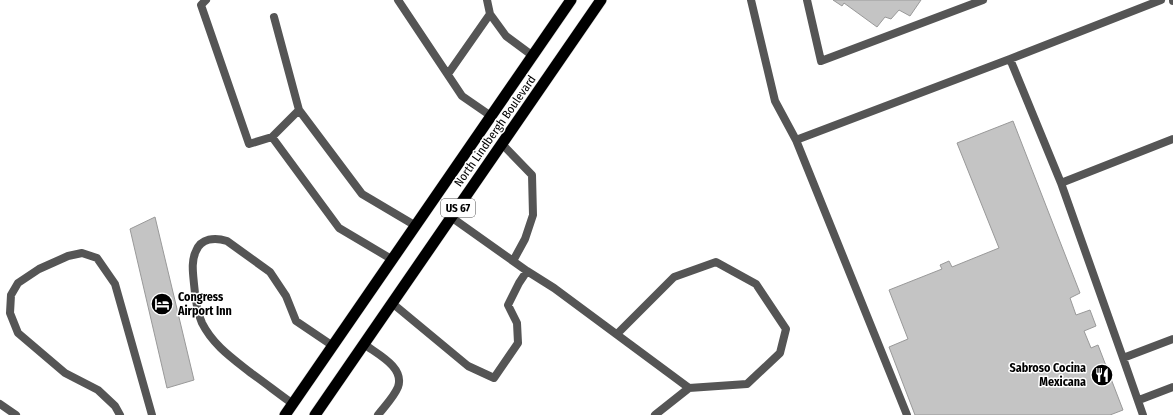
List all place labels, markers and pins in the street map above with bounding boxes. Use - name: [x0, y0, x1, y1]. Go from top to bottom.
- place label: Congress Airport Inn: [177, 290, 232, 318]
- hotel icon: Congress Airport Inn: [149, 291, 175, 317]
- place label: Sabroso Cocina Mexicana: [1010, 361, 1086, 389]
- restaurant icon: Sabroso Cocina Mexicana: [1089, 362, 1115, 388]

